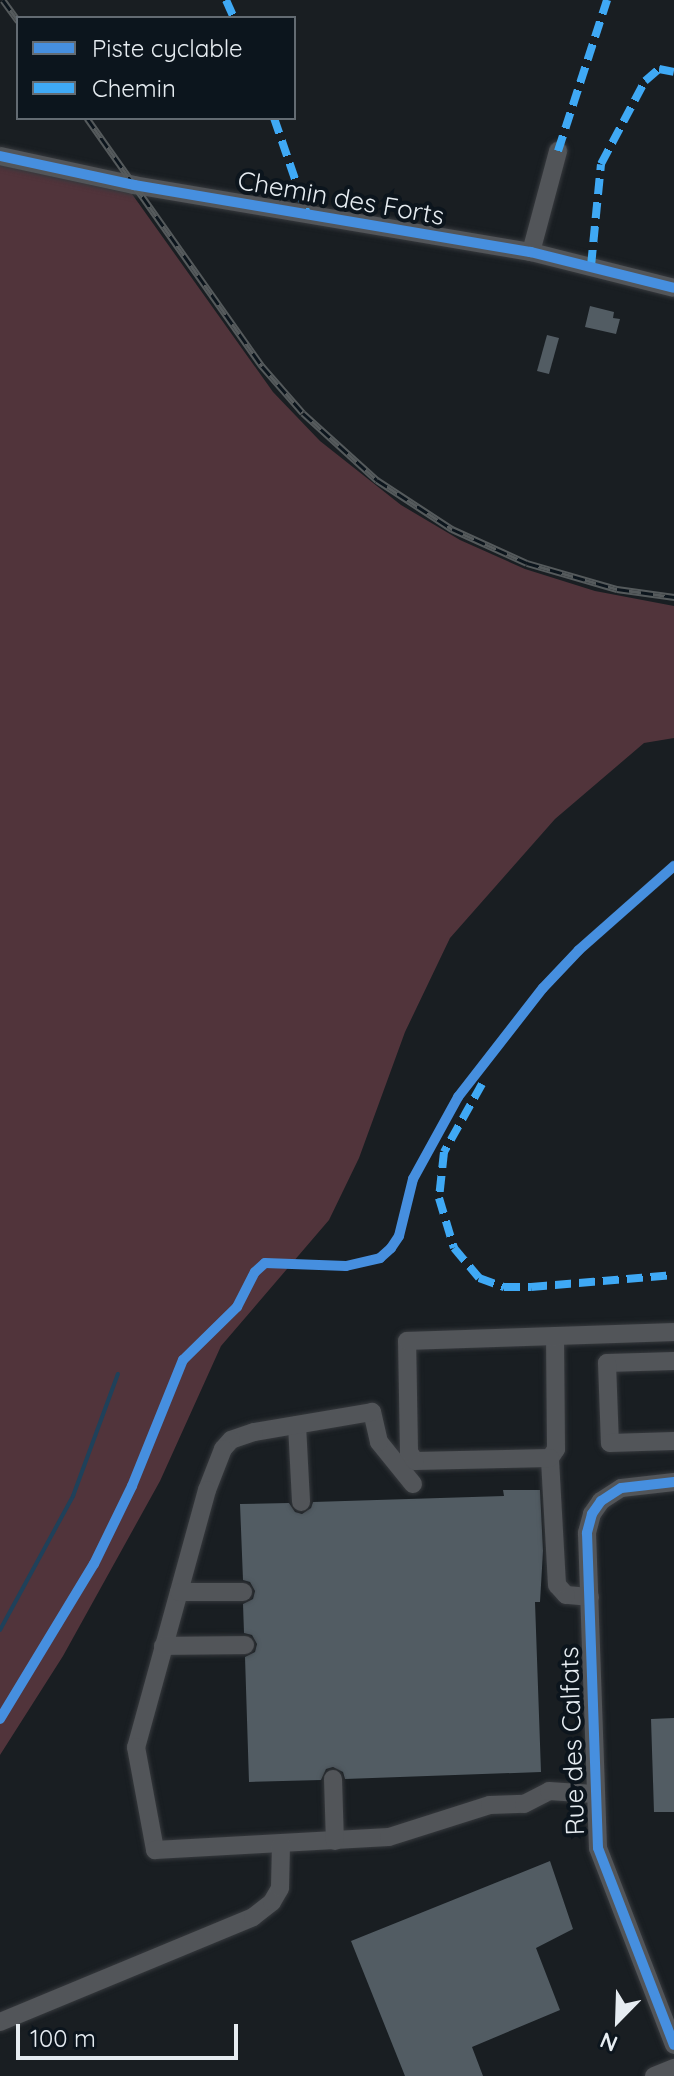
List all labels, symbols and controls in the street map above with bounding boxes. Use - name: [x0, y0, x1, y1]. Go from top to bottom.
- legend: [16, 16, 296, 120]
- text: Piste cyclable: [92, 33, 243, 63]
- text: Chemin: [92, 73, 176, 103]
- street label: Chemin des Forts: [235, 164, 447, 232]
- street label: Rue des Calfats: [553, 1646, 591, 1836]
- north arrow: [578, 1980, 658, 2060]
- scale bar: [20, 2008, 242, 2058]
- text: 100 m: [30, 2023, 96, 2053]
- text: N: [596, 2026, 622, 2058]

